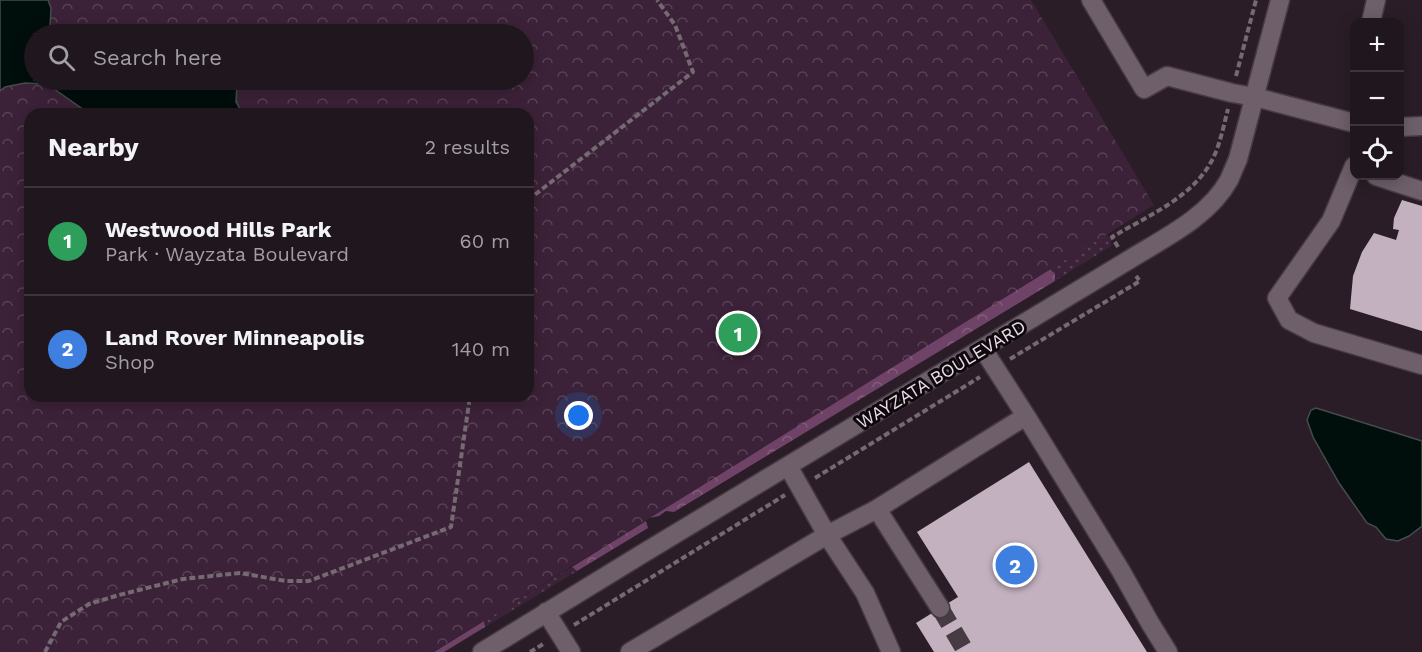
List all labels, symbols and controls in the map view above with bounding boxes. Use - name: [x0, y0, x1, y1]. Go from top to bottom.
- map controls: [1350, 18, 1404, 180]
- button: +: [1350, 18, 1404, 72]
- search box: [24, 24, 534, 90]
- icon: search: [45, 41, 78, 74]
- text: Search here: [93, 45, 222, 70]
- button: −: [1350, 72, 1404, 126]
- button: locate: [1350, 126, 1404, 180]
- text: Nearby: [48, 132, 139, 162]
- text: 2 results: [425, 135, 510, 159]
- text: Westwood Hills Park: [105, 217, 332, 242]
- text: 1: [63, 229, 72, 253]
- text: 60 m: [460, 229, 510, 253]
- text: Park · Wayzata Boulevard: [105, 242, 349, 266]
- pin: 1: [718, 310, 758, 356]
- street label: WAYZATA BOULEVARD: [853, 315, 1029, 433]
- text: Land Rover Minneapolis: [105, 325, 364, 350]
- text: 2: [62, 337, 73, 361]
- text: 140 m: [452, 337, 510, 361]
- text: Shop: [105, 350, 155, 374]
- your location: [564, 401, 593, 430]
- pin: 2: [996, 542, 1034, 588]

